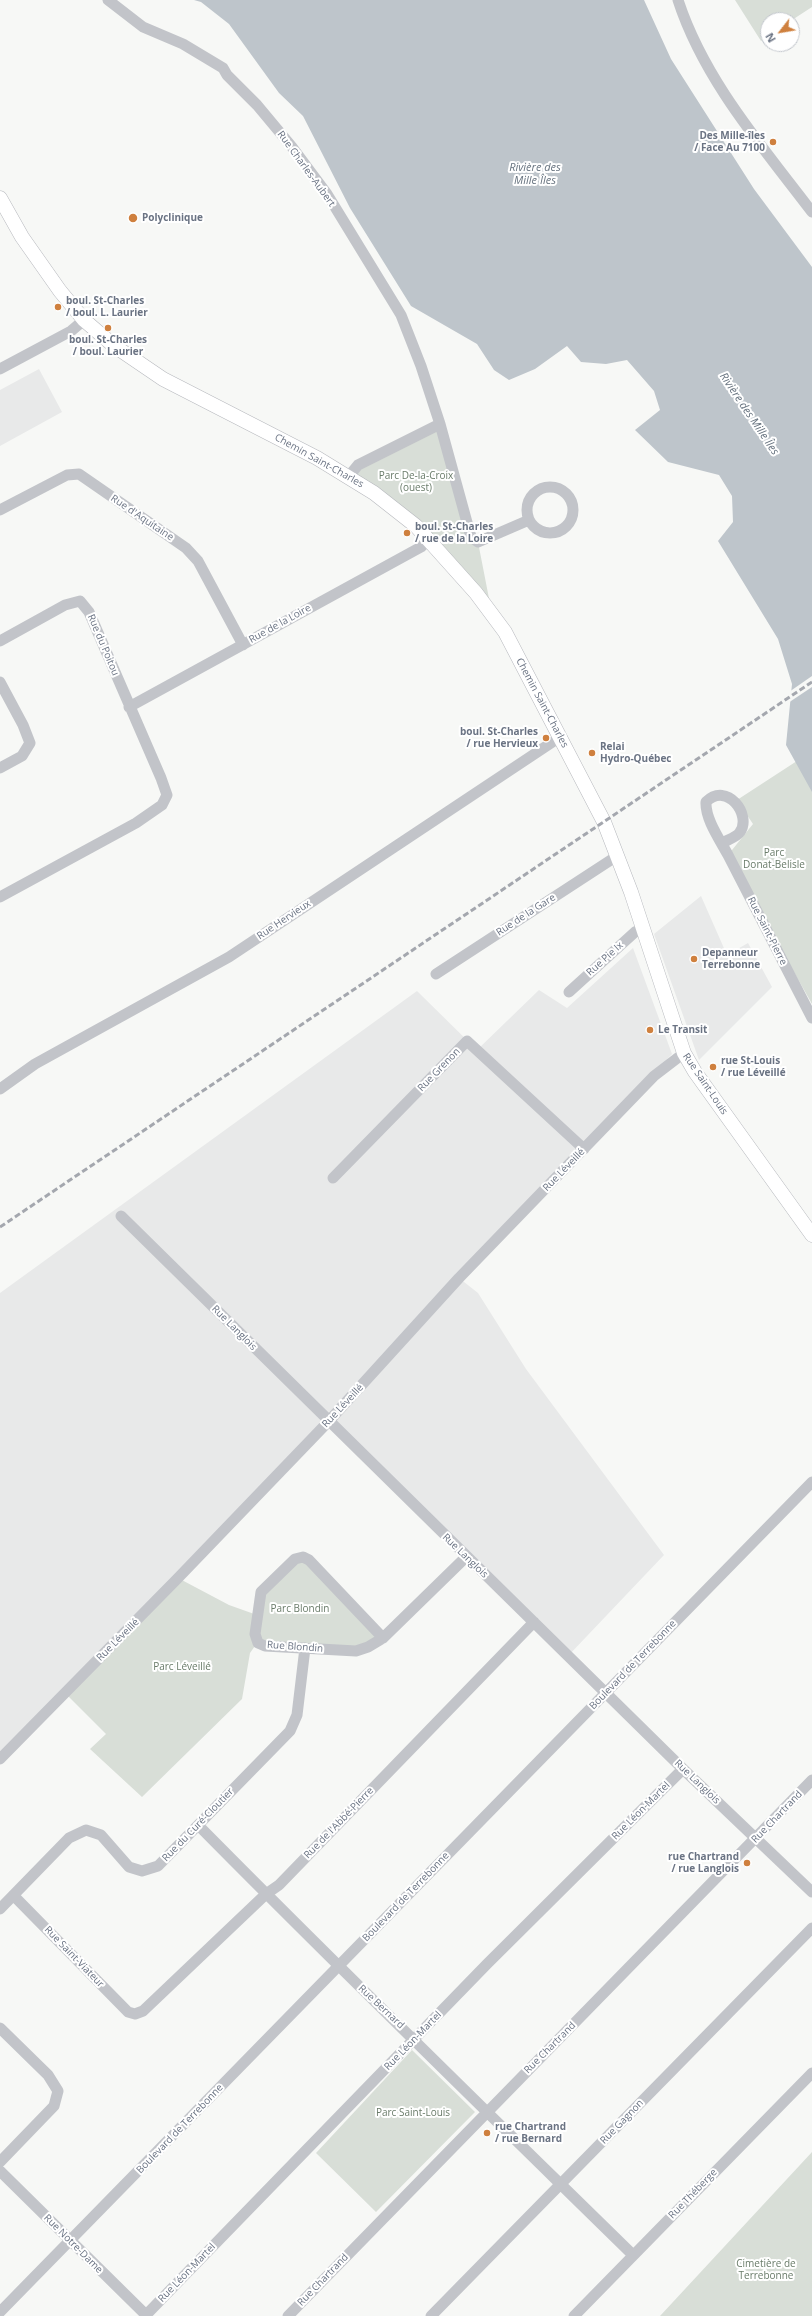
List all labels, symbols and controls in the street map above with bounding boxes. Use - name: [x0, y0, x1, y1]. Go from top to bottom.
- north arrow: [760, 12, 800, 52]
- text: N: [761, 30, 779, 46]
- street label: Rue Charles-Aubert: [275, 129, 337, 209]
- place label: Des Mille-îles / Face Au 7100: [694, 130, 765, 154]
- marker: Des Mille-îles / Face Au 7100: [768, 137, 778, 147]
- water label: Rivière des Mille Îles: [509, 161, 561, 187]
- marker: Polyclinique: [127, 212, 139, 224]
- place label: Polyclinique: [142, 212, 203, 224]
- place label: boul. St-Charles / boul. L. Laurier: [66, 295, 148, 318]
- marker: boul. St-Charles / boul. L. Laurier: [53, 302, 63, 312]
- marker: boul. St-Charles / boul. Laurier: [103, 323, 113, 333]
- place label: boul. St-Charles / boul. Laurier: [69, 334, 147, 358]
- water label: Rivière des Mille Îles: [717, 370, 781, 458]
- street label: Chemin Saint-Charles: [272, 432, 366, 490]
- park label: Parc De-la-Croix (ouest): [379, 470, 453, 494]
- street label: Rue d'Aquitaine: [108, 493, 176, 543]
- place label: boul. St-Charles / rue de la Loire: [415, 521, 493, 544]
- marker: boul. St-Charles / rue de la Loire: [402, 528, 412, 538]
- street label: Rue de la Loire: [247, 602, 313, 646]
- street label: Rue du Poitou: [85, 612, 121, 678]
- street label: Chemin Saint-Charles: [513, 656, 571, 750]
- place label: boul. St-Charles / rue Hervieux: [460, 726, 538, 750]
- marker: boul. St-Charles / rue Hervieux: [541, 733, 551, 743]
- place label: Relai Hydro-Québec: [600, 741, 671, 764]
- marker: Relai Hydro-Québec: [587, 748, 597, 758]
- park label: Parc Donat-Belisle: [743, 847, 805, 870]
- street label: Rue de la Gare: [494, 891, 558, 939]
- street label: Rue Saint-Pierre: [745, 895, 789, 967]
- street label: Rue Hervieux: [255, 898, 313, 942]
- street label: Rue Pie Ix: [584, 939, 626, 979]
- place label: Depanneur Terrebonne: [702, 947, 760, 970]
- marker: Depanneur Terrebonne: [689, 954, 699, 964]
- place label: Le Transit: [658, 1024, 707, 1036]
- marker: Le Transit: [645, 1025, 655, 1035]
- street label: Rue Grenon: [415, 1046, 463, 1094]
- street label: Rue Saint-Louis: [680, 1051, 730, 1117]
- place label: rue St-Louis / rue Léveillé: [721, 1055, 786, 1078]
- marker: rue St-Louis / rue Léveillé: [708, 1062, 718, 1072]
- street label: Rue Léveillé: [541, 1146, 587, 1194]
- street label: Rue Langlois: [209, 1303, 259, 1353]
- street label: Rue Léveillé: [320, 1382, 366, 1430]
- street label: Rue Langlois: [440, 1531, 490, 1581]
- park label: Parc Blondin: [271, 1603, 329, 1615]
- street label: Rue Léveillé: [94, 1616, 142, 1664]
- street label: Boulevard de Terrebonne: [587, 1618, 679, 1712]
- street label: Rue Blondin: [266, 1639, 324, 1655]
- park label: Parc Léveillé: [153, 1661, 211, 1673]
- street label: Rue Langlois: [672, 1757, 722, 1807]
- street label: Rue Léon-Martel: [610, 1780, 672, 1842]
- street label: Rue de l'Abbé-Pierre: [302, 1785, 376, 1861]
- street label: Rue du Curé-Cloutier: [160, 1786, 236, 1864]
- street label: Rue Chartrand: [749, 1788, 805, 1846]
- street label: Boulevard de Terrebonne: [360, 1850, 452, 1944]
- place label: rue Chartrand / rue Langlois: [668, 1851, 739, 1874]
- marker: rue Chartrand / rue Langlois: [742, 1858, 752, 1868]
- street label: Rue Saint-Viateur: [42, 1924, 106, 1990]
- street label: Rue Bernard: [355, 1983, 407, 2031]
- street label: Rue Léon-Martel: [382, 2009, 444, 2073]
- street label: Rue Chartrand: [522, 2020, 578, 2076]
- street label: Boulevard de Terrebonne: [134, 2082, 226, 2176]
- street label: Rue Gagnon: [598, 2097, 646, 2147]
- park label: Parc Saint-Louis: [376, 2107, 450, 2119]
- place label: rue Chartrand / rue Bernard: [495, 2121, 566, 2144]
- marker: rue Chartrand / rue Bernard: [482, 2128, 492, 2138]
- street label: Rue Théberge: [666, 2167, 720, 2221]
- street label: Rue Notre-Dame: [41, 2212, 105, 2276]
- street label: Rue Léon-Martel: [156, 2241, 218, 2305]
- street label: Rue Chartrand: [295, 2251, 351, 2309]
- park label: Cimetière de Terrebonne: [736, 2258, 796, 2282]

